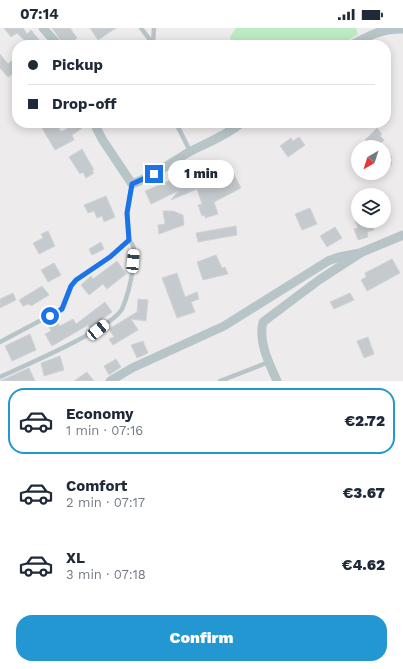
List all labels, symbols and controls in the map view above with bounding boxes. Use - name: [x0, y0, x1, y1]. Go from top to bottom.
- text: 07:14: [20, 5, 59, 23]
- text: Pickup: [52, 56, 103, 74]
- text: Drop-off: [52, 95, 117, 113]
- north arrow: [351, 140, 391, 180]
- map controls: [351, 140, 391, 228]
- callout: 1 min: [168, 160, 234, 188]
- route end: [145, 165, 163, 183]
- text: 1 min: [184, 166, 218, 181]
- button: layers: [351, 188, 391, 228]
- car: [126, 249, 140, 273]
- route start: [41, 307, 59, 325]
- car: [85, 318, 111, 342]
- icon: car: [18, 403, 54, 439]
- text: Economy: [66, 405, 133, 423]
- text: €2.72: [344, 412, 385, 430]
- text: 1 min · 07:16: [66, 423, 143, 438]
- icon: car: [18, 475, 54, 511]
- text: Comfort: [66, 477, 127, 495]
- text: €3.67: [343, 484, 385, 502]
- text: 2 min · 07:17: [66, 495, 145, 510]
- icon: car: [18, 547, 54, 583]
- text: XL: [66, 549, 85, 567]
- text: €4.62: [342, 556, 385, 574]
- text: 3 min · 07:18: [66, 567, 146, 582]
- button: Confirm: [16, 615, 387, 661]

